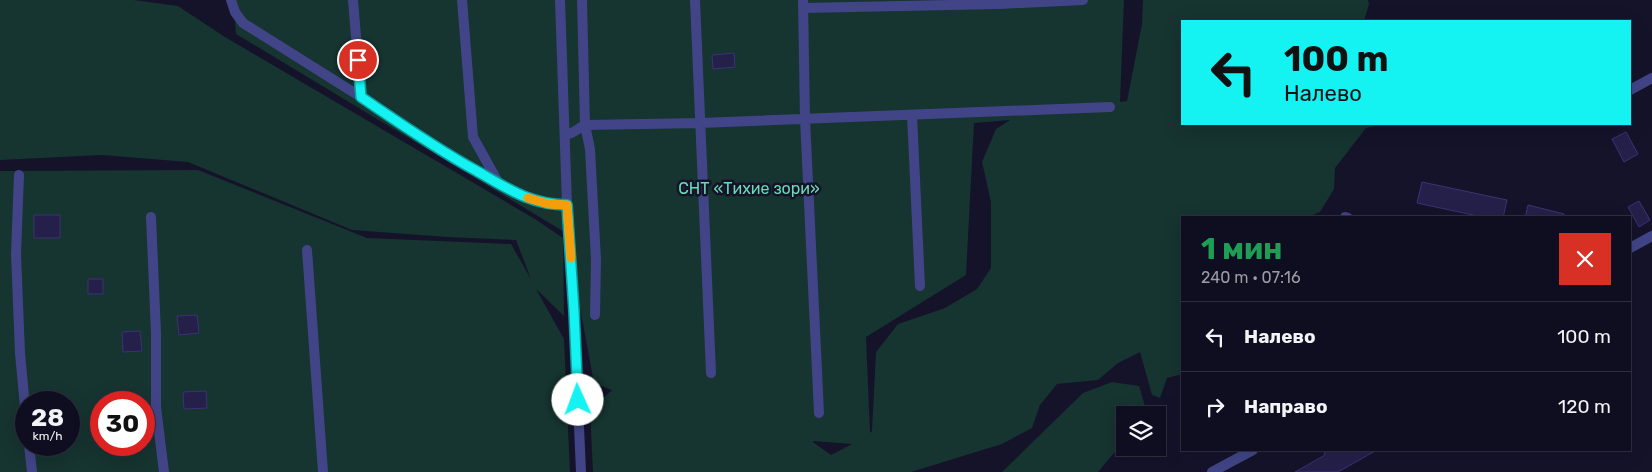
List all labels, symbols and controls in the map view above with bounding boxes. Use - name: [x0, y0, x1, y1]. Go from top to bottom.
- text: 100 m: [1284, 38, 1389, 80]
- pin: [337, 39, 379, 81]
- icon: left: [1201, 40, 1266, 105]
- icon: arrive: [344, 46, 372, 74]
- text: Налево: [1284, 80, 1362, 107]
- park label: СНТ «Тихие зори»: [678, 179, 820, 198]
- text: 1 мин: [1201, 231, 1282, 267]
- button: close: [1559, 233, 1611, 285]
- text: 240 m · 07:16: [1201, 268, 1301, 287]
- icon: left: [1201, 323, 1229, 351]
- text: Налево: [1244, 325, 1316, 348]
- text: 100 m: [1557, 325, 1611, 348]
- position arrow: [551, 373, 603, 425]
- speed limit sign: 30: [90, 391, 155, 456]
- icon: right: [1201, 393, 1229, 421]
- text: Направо: [1244, 395, 1328, 418]
- text: 120 m: [1558, 395, 1611, 418]
- text: 28: [31, 403, 64, 432]
- map controls: [1116, 406, 1166, 456]
- button: layers: [1116, 406, 1166, 456]
- text: km/h: [33, 429, 62, 443]

